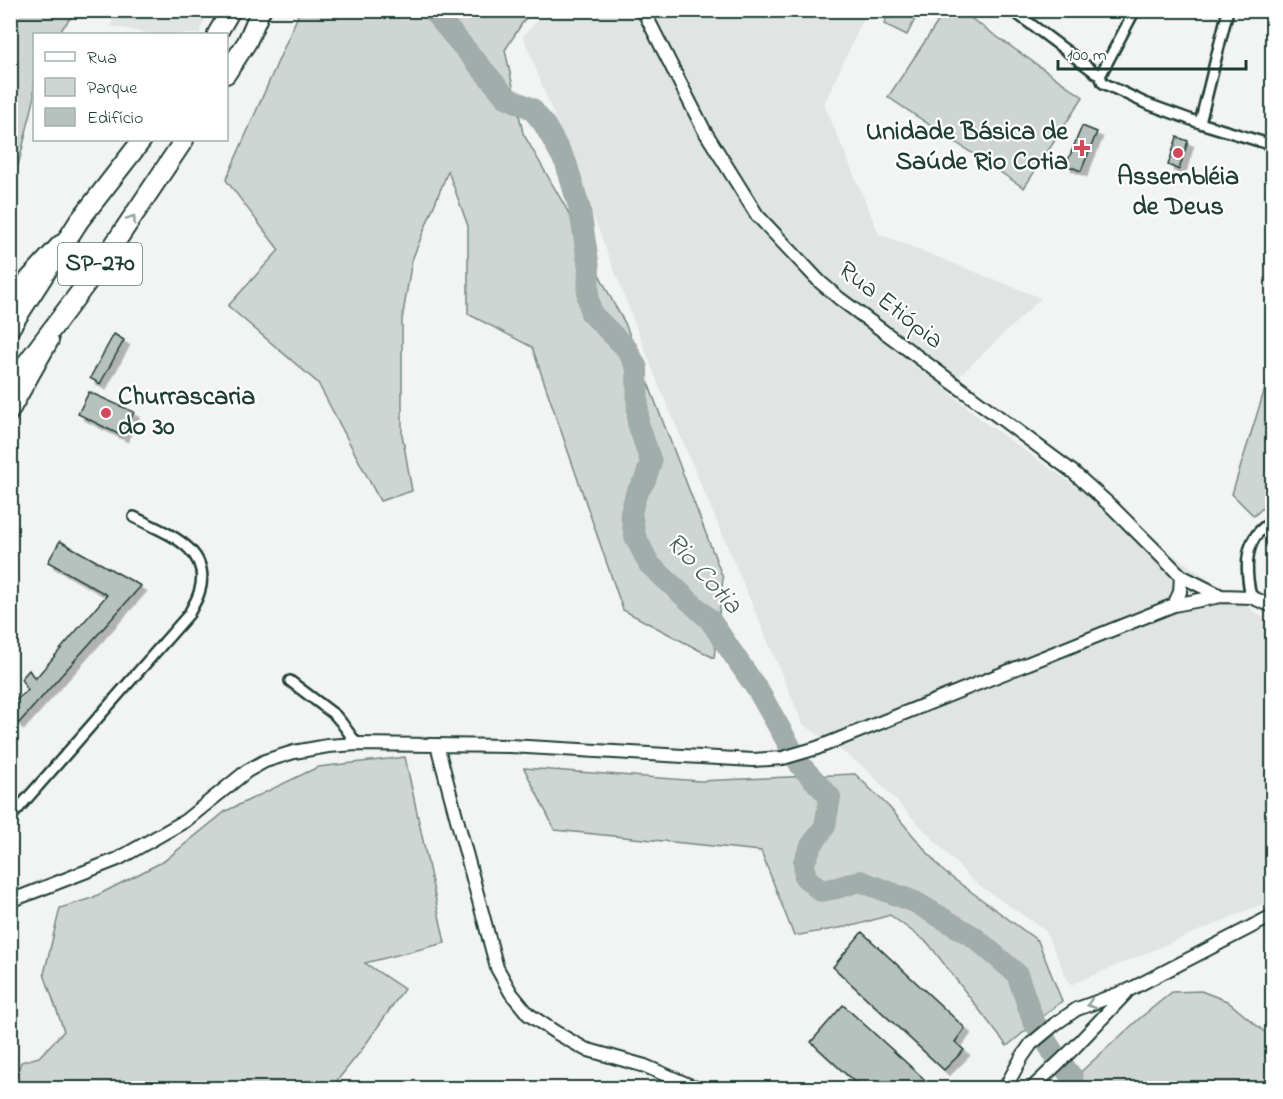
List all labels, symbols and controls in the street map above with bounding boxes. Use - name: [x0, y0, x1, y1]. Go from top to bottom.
- legend: [33, 33, 228, 141]
- scale bar: [1058, 33, 1246, 71]
- text: 100 m: [1067, 43, 1107, 69]
- text: Rua: [87, 46, 117, 72]
- text: Parque: [87, 76, 138, 102]
- text: Edifício: [87, 106, 143, 132]
- place label: Unidade Básica de Saúde Rio Cotia: [866, 114, 1069, 182]
- marker: Unidade Básica de Saúde Rio Cotia: [1073, 139, 1091, 157]
- marker: Assembléia de Deus: [1171, 146, 1185, 160]
- place label: Assembléia de Deus: [1117, 159, 1239, 227]
- one-way arrow: [124, 214, 135, 225]
- road number: SP-270: [58, 243, 142, 285]
- street label: Rua Etiópia: [829, 252, 951, 360]
- place label: Churrascaria do 30: [118, 379, 255, 447]
- marker: Churrascaria do 30: [99, 406, 113, 420]
- water label: Rio Cotia: [656, 525, 751, 624]
- one-way arrow: [1086, 997, 1096, 1010]

